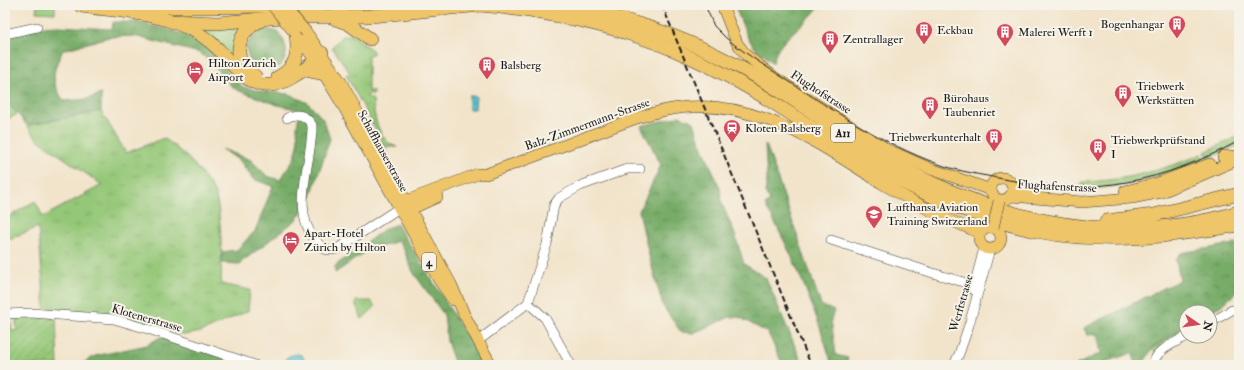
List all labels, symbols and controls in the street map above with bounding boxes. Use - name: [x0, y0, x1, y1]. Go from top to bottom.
- building icon: Bogenhangar: [1167, 14, 1187, 39]
- place label: Bogenhangar: [1101, 17, 1165, 32]
- building icon: Eckbau: [914, 20, 934, 45]
- building icon: Malerei Werft 1: [995, 22, 1015, 47]
- place label: Eckbau: [937, 23, 973, 38]
- place label: Malerei Werft 1: [1018, 25, 1093, 40]
- building icon: Zentrallager: [820, 29, 840, 54]
- place label: Zentrallager: [843, 32, 903, 47]
- building icon: Balsberg: [477, 55, 497, 80]
- place label: Hilton Zurich Airport: [207, 56, 277, 85]
- place label: Balsberg: [500, 58, 542, 73]
- hotel icon: Hilton Zurich Airport: [185, 60, 205, 85]
- street label: Flughofstrasse: [788, 67, 854, 118]
- place label: Triebwerk Werkstätten: [1135, 79, 1194, 108]
- building icon: Triebwerk Werkstätten: [1113, 83, 1133, 108]
- place label: Bürohaus Taubenriet: [943, 91, 995, 120]
- street label: Balz-Zimmermann-Strasse: [523, 95, 652, 154]
- building icon: Bürohaus Taubenriet: [920, 95, 940, 120]
- street label: Schaffhauserstrasse: [354, 108, 411, 195]
- station icon: Kloten Balsberg: [722, 118, 742, 143]
- place label: Kloten Balsberg: [745, 121, 822, 136]
- road number: A11: [831, 124, 855, 142]
- building icon: Triebwerkunterhalt: [984, 127, 1004, 152]
- place label: Triebwerkunterhalt: [889, 130, 981, 145]
- place label: Triebwerkprüfstand I: [1111, 133, 1205, 162]
- building icon: Triebwerkprüfstand I: [1088, 137, 1108, 162]
- street label: Flughafenstrasse: [1017, 177, 1097, 196]
- place label: Lufthansa Aviation Training Switzerland: [887, 200, 988, 229]
- school or university icon: Lufthansa Aviation Training Switzerland: [864, 204, 884, 229]
- place label: Apart-Hotel Zürich by Hilton: [303, 226, 386, 255]
- hotel icon: Apart-Hotel Zürich by Hilton: [281, 230, 301, 255]
- road number: 4: [422, 253, 436, 271]
- street label: Werftstrasse: [946, 273, 977, 335]
- street label: Klotenerstrasse: [110, 301, 184, 336]
- north arrow: [1178, 304, 1218, 344]
- text: N: [1200, 319, 1215, 334]

